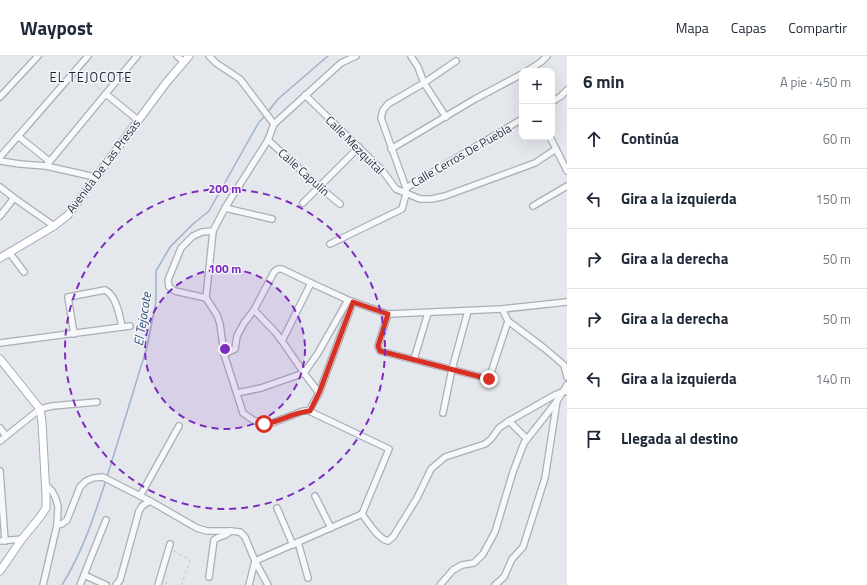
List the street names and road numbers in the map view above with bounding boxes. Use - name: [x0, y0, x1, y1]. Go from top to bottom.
- street label: Calle Mezquital: [321, 111, 389, 179]
- street label: Avenida De Las Presas: [61, 115, 145, 217]
- street label: Calle Cerros De Puebla: [407, 119, 515, 191]
- street label: Calle Capulín: [274, 144, 334, 200]

